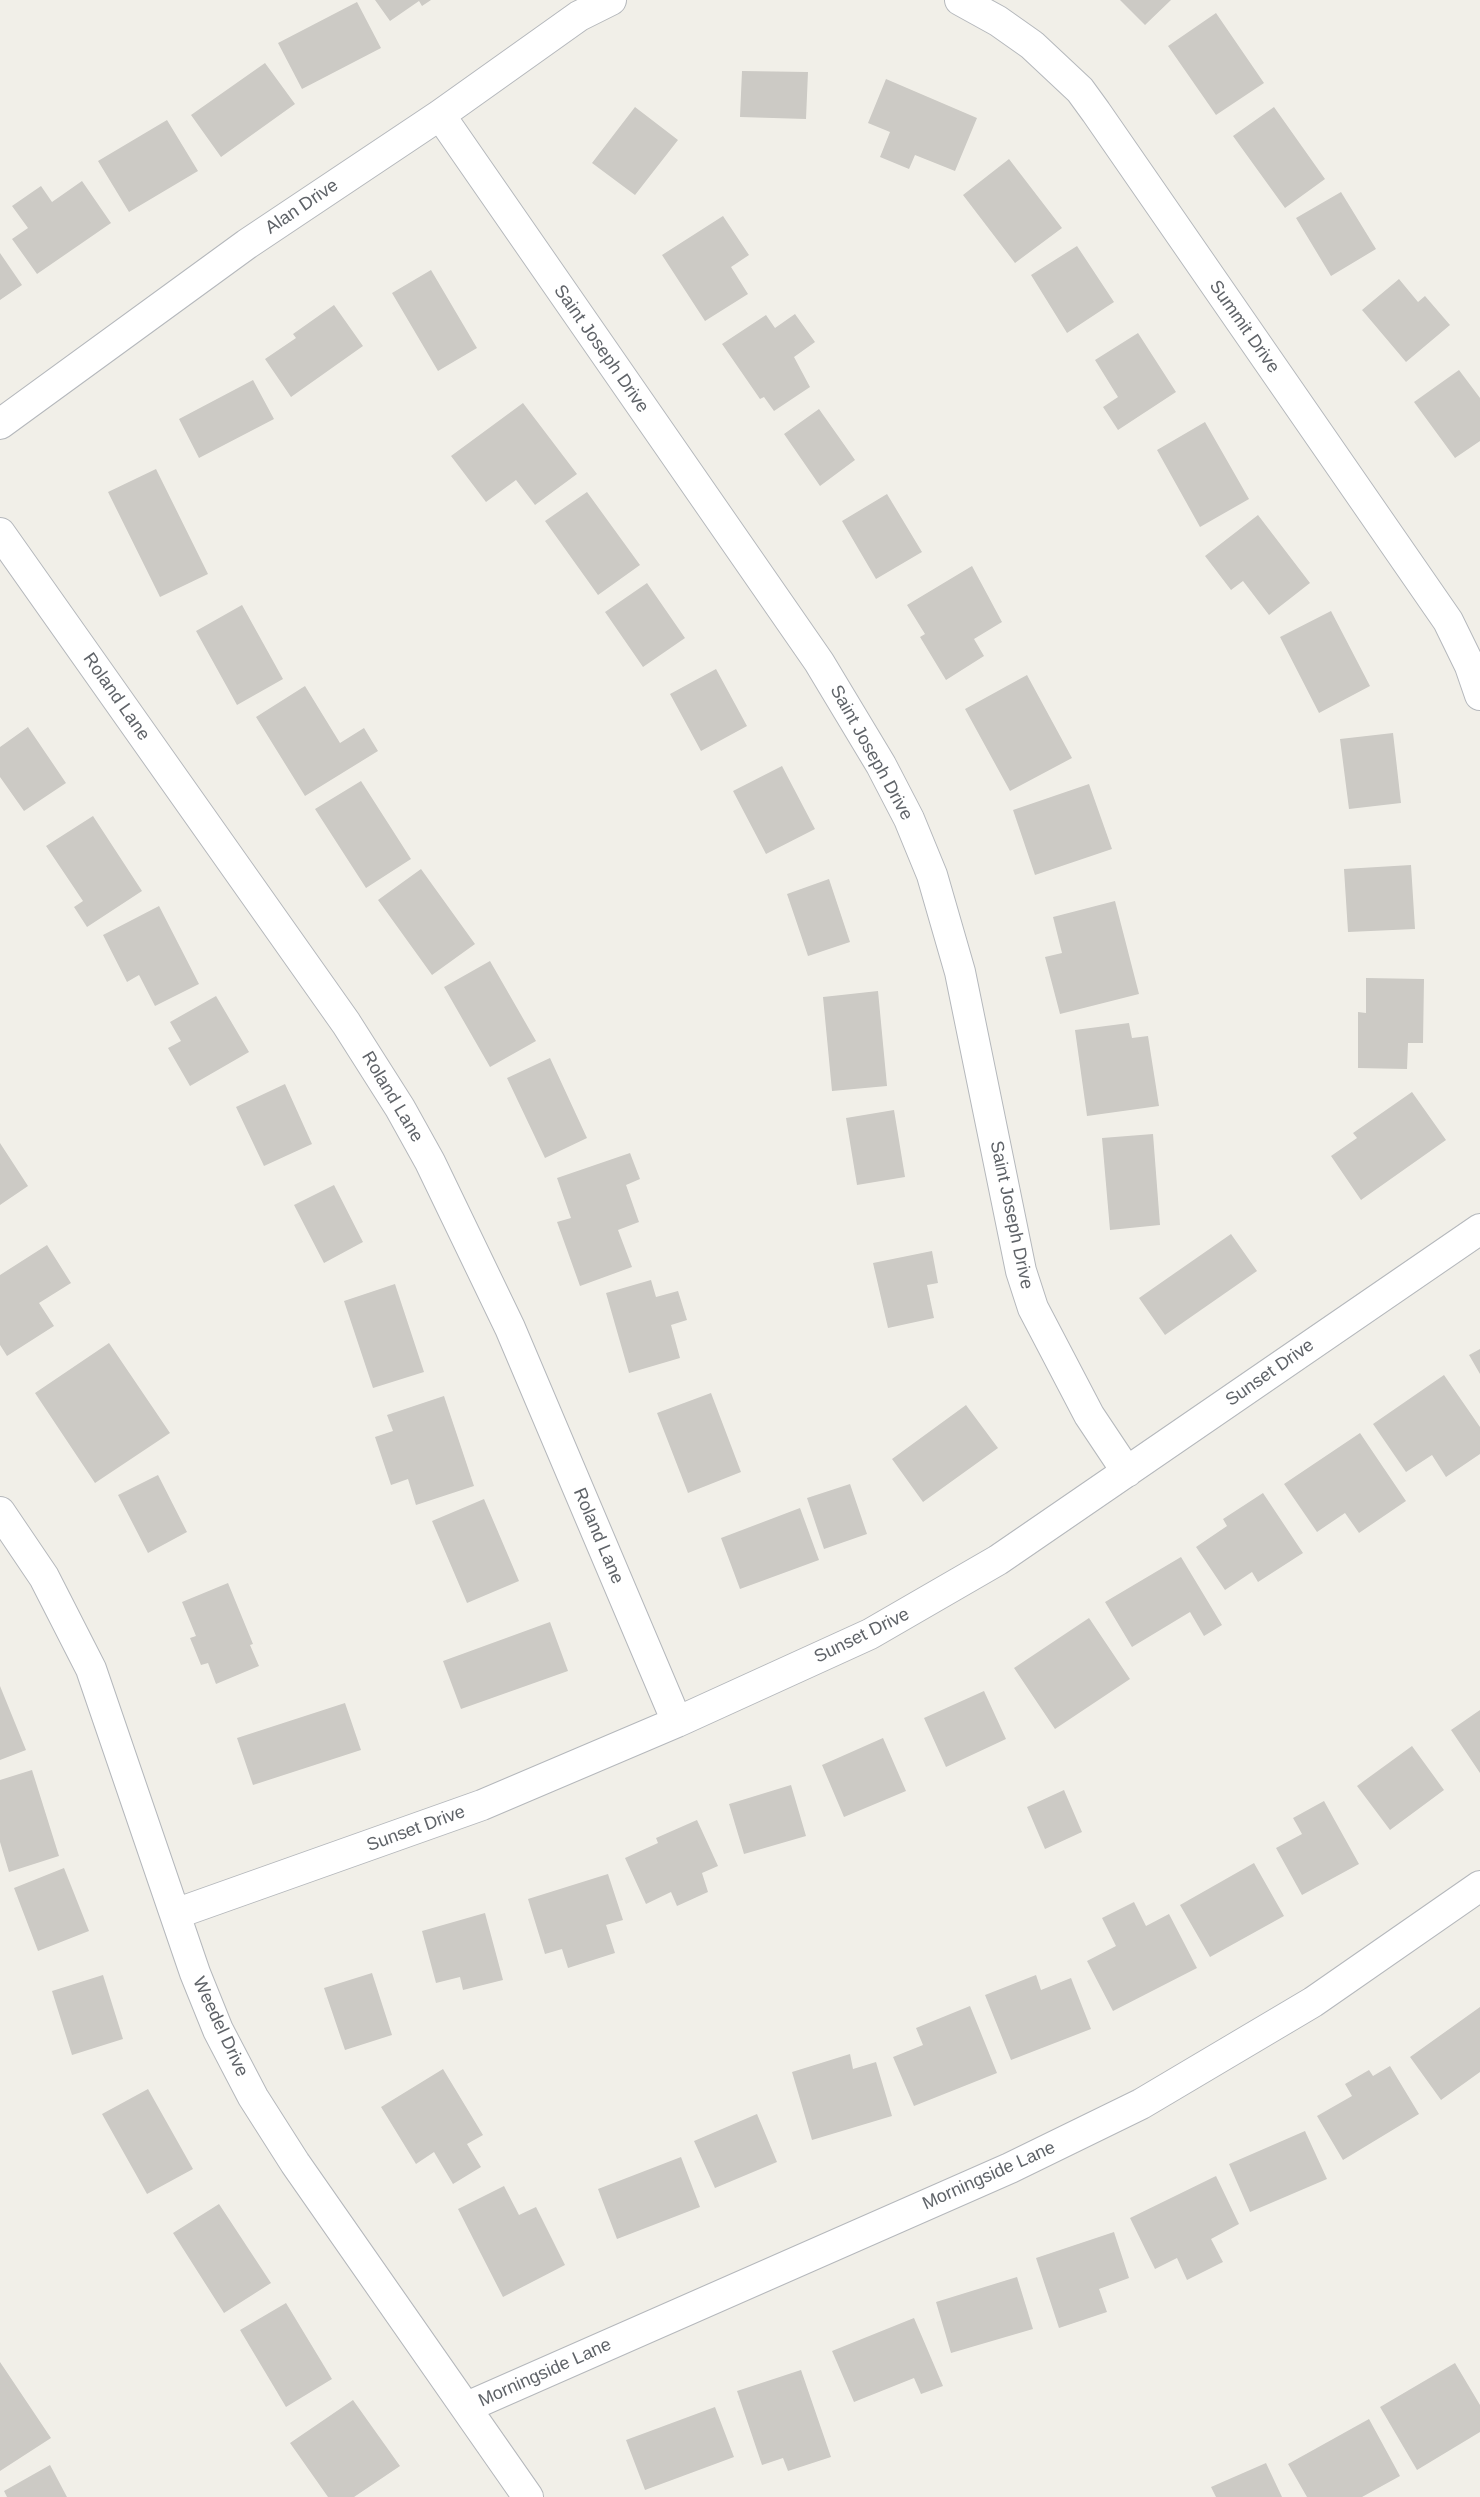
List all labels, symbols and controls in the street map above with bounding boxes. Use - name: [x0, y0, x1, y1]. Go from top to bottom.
- street label: Alan Drive: [262, 175, 342, 239]
- street label: Summit Drive: [1204, 277, 1284, 377]
- street label: Saint Joseph Drive: [549, 281, 653, 417]
- street label: Roland Lane: [78, 649, 154, 745]
- street label: Saint Joseph Drive: [825, 682, 917, 824]
- street label: Roland Lane: [356, 1048, 428, 1146]
- street label: Saint Joseph Drive: [985, 1139, 1037, 1291]
- street label: Sunset Drive: [1222, 1335, 1318, 1411]
- street label: Roland Lane: [568, 1485, 628, 1587]
- street label: Sunset Drive: [811, 1604, 913, 1668]
- street label: Sunset Drive: [364, 1801, 468, 1857]
- street label: Weedel Drive: [187, 1974, 253, 2080]
- street label: Morningside Lane: [919, 2137, 1059, 2215]
- street label: Morningside Lane: [475, 2334, 615, 2412]

